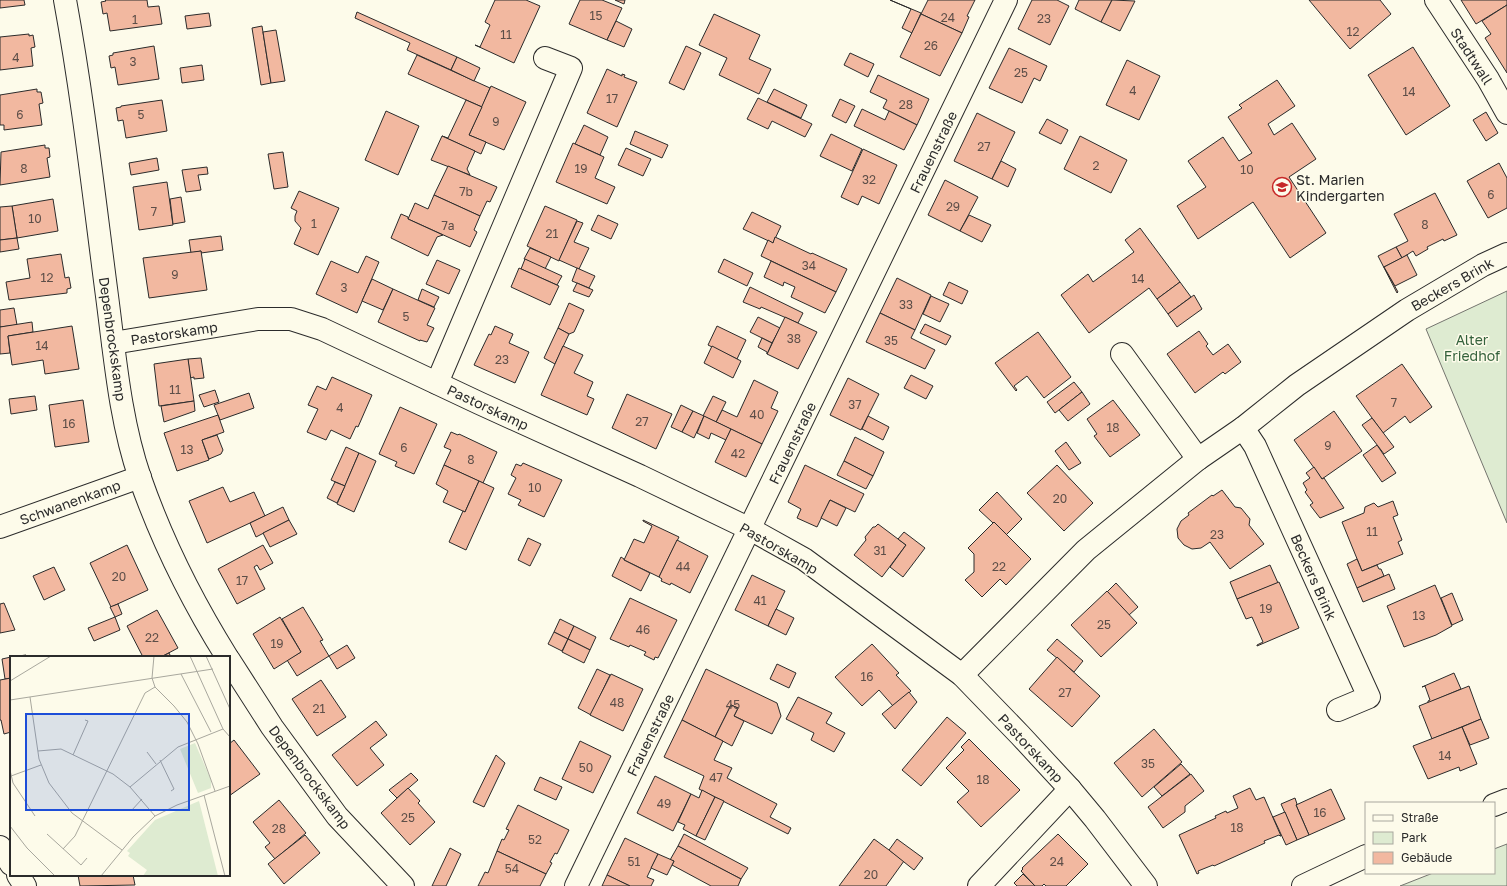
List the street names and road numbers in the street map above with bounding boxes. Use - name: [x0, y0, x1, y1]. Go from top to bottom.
- street label: Stadtwall: [1447, 24, 1497, 88]
- street label: Frauenstraße: [906, 108, 960, 196]
- street label: Beckers Brink: [1408, 254, 1496, 314]
- street label: Depenbrockskamp: [96, 276, 130, 402]
- street label: Pastorskamp: [129, 318, 219, 348]
- street label: Pastorskamp: [445, 381, 531, 433]
- street label: Frauenstraße: [765, 399, 819, 487]
- street label: Schwanenkamp: [17, 476, 123, 528]
- street label: Pastorskamp: [737, 519, 821, 577]
- street label: Beckers Brink: [1287, 531, 1341, 623]
- street label: Frauenstraße: [623, 691, 677, 779]
- street label: Pastorskamp: [995, 710, 1067, 786]
- street label: Depenbrockskamp: [266, 722, 354, 832]

